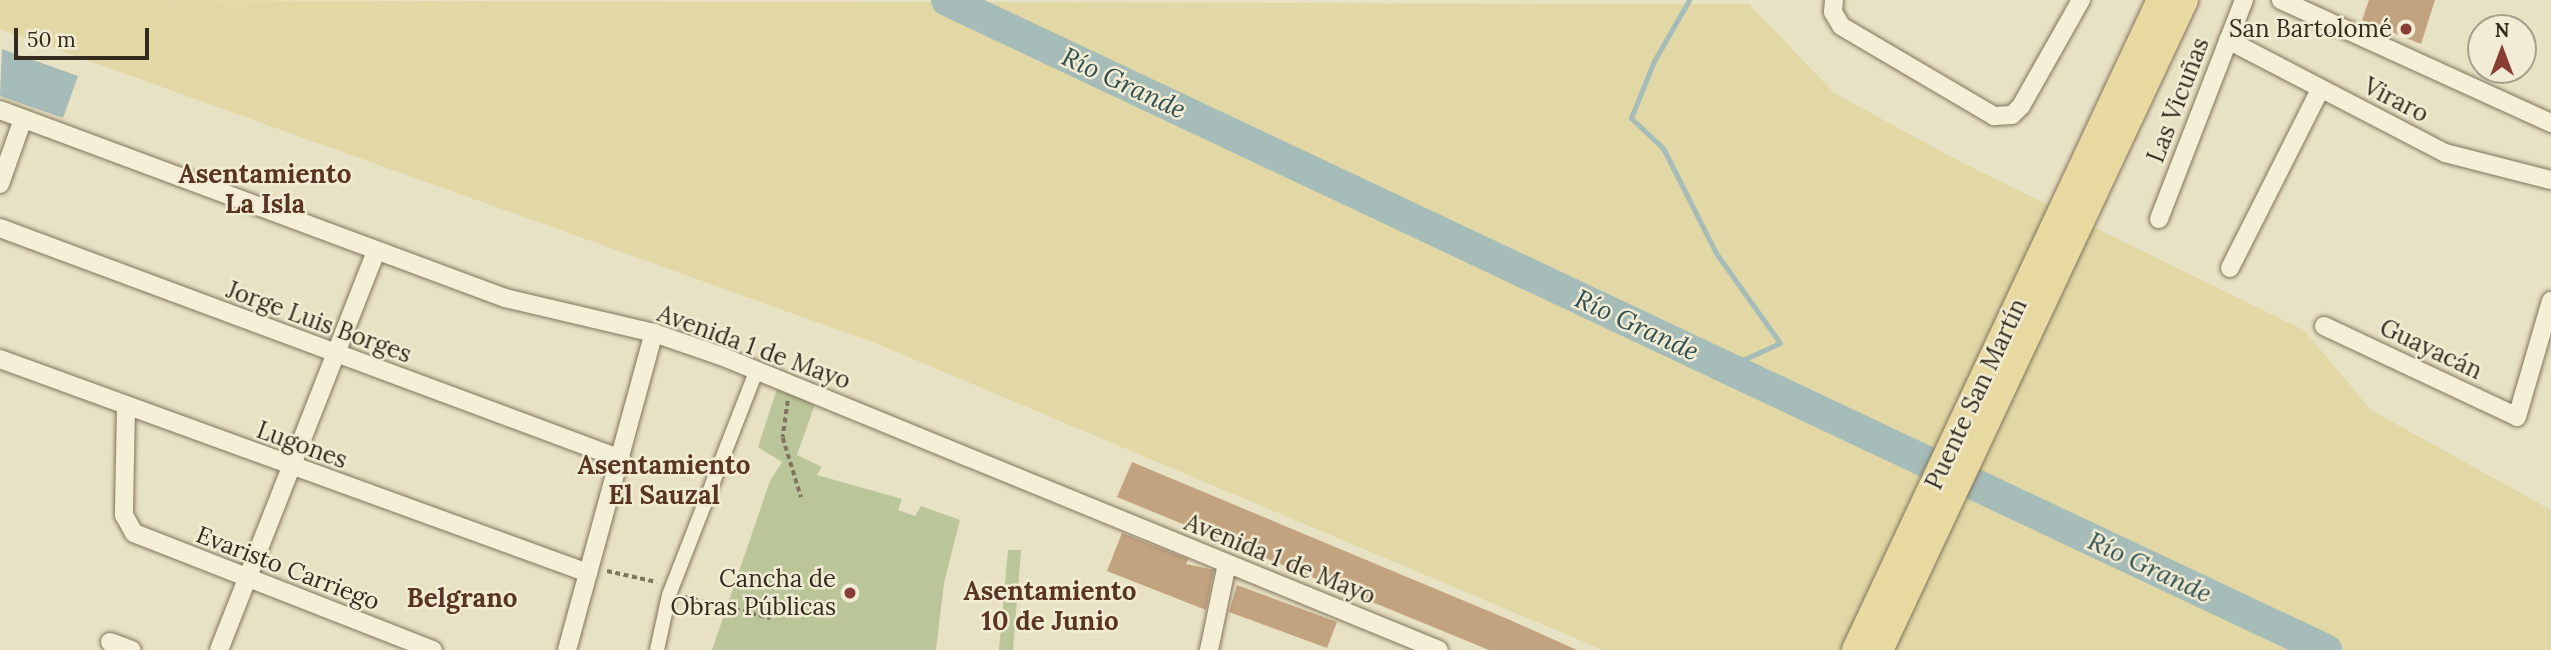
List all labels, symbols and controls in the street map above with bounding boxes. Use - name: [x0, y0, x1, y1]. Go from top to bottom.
- scale bar: [18, 14, 152, 58]
- north arrow: [2467, 14, 2537, 84]
- place label: San Bartolomé: [2229, 15, 2392, 43]
- text: N: [2495, 18, 2509, 42]
- marker: San Bartolomé: [2398, 21, 2414, 37]
- text: 50 m: [27, 26, 76, 53]
- street label: Las Vicuñas: [2141, 33, 2215, 167]
- water label: Río Grande: [1057, 41, 1191, 125]
- street label: Viraro: [2359, 72, 2433, 128]
- district label: Asentamiento La Isla: [179, 158, 351, 220]
- street label: Jorge Luis Borges: [223, 275, 415, 369]
- water label: Río Grande: [1570, 283, 1704, 367]
- street label: Puente San Martín: [1919, 294, 2033, 494]
- street label: Avenida 1 de Mayo: [654, 299, 854, 395]
- street label: Guayacán: [2375, 313, 2487, 385]
- street label: Lugones: [253, 415, 351, 475]
- district label: Asentamiento El Sauzal: [578, 449, 750, 510]
- street label: Avenida 1 de Mayo: [1180, 508, 1380, 610]
- street label: Evaristo Carriego: [192, 520, 384, 616]
- water label: Río Grande: [2083, 525, 2217, 609]
- place label: Cancha de Obras Públicas: [671, 565, 836, 621]
- district label: Asentamiento 10 de Junio: [964, 575, 1136, 636]
- district label: Belgrano: [406, 582, 518, 614]
- marker: Cancha de Obras Públicas: [842, 585, 858, 601]

